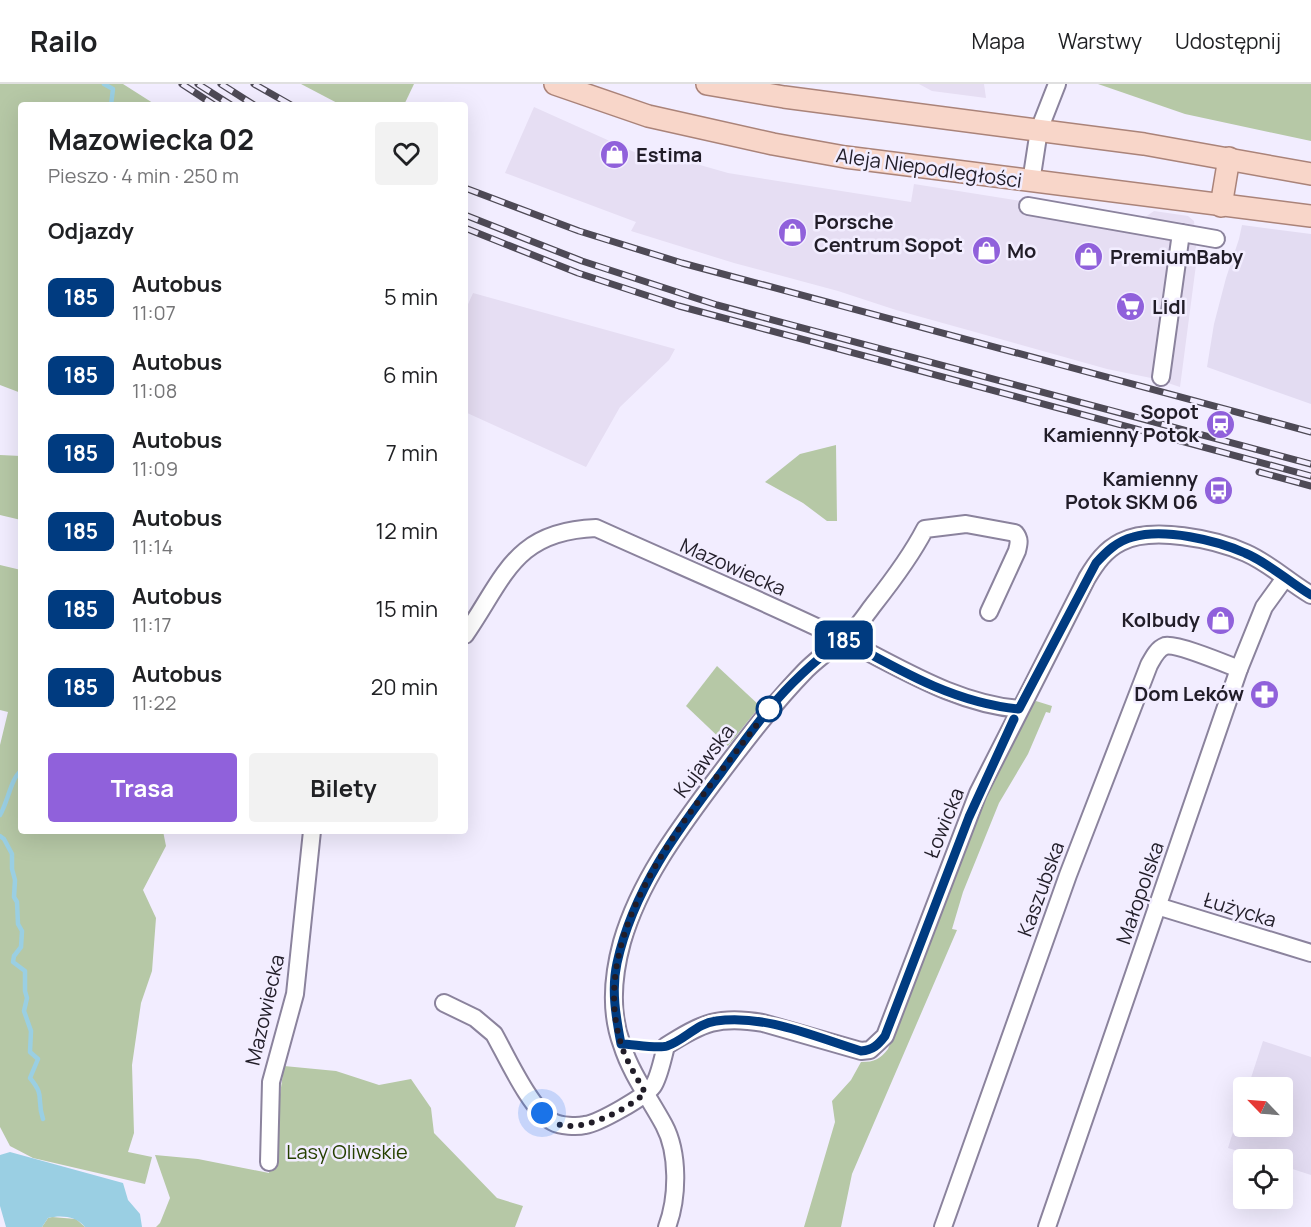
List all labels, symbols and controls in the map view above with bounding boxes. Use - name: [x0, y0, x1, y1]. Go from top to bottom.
- text: Railo: [30, 22, 98, 60]
- text: Mapa: [972, 27, 1025, 55]
- text: Warstwy: [1058, 27, 1142, 55]
- text: Udostępnij: [1175, 27, 1281, 55]
- text: Mazowiecka 02: [48, 120, 254, 158]
- button: heart: [375, 122, 438, 185]
- shop icon: Estima: [599, 139, 631, 171]
- place label: Estima: [636, 141, 702, 168]
- street label: Aleja Niepodległości: [834, 141, 1024, 194]
- text: Pieszo · 4 min · 250 m: [48, 162, 239, 189]
- place label: Porsche Centrum Sopot: [814, 208, 963, 258]
- text: Odjazdy: [48, 216, 134, 246]
- shop icon: Porsche Centrum Sopot: [777, 217, 809, 249]
- shop icon: Mo: [970, 235, 1002, 267]
- place label: Mo: [1007, 237, 1036, 264]
- shop icon: PremiumBaby: [1073, 241, 1105, 273]
- place label: PremiumBaby: [1110, 243, 1244, 270]
- text: Autobus: [132, 269, 222, 299]
- text: 5 min: [384, 282, 438, 312]
- text: 185: [64, 283, 98, 311]
- supermarket icon: Lidl: [1115, 291, 1147, 323]
- place label: Lidl: [1152, 293, 1186, 320]
- text: 11:07: [132, 299, 176, 326]
- text: Autobus: [132, 347, 222, 377]
- text: 6 min: [383, 360, 438, 390]
- text: 185: [64, 361, 98, 389]
- text: 11:08: [132, 377, 177, 404]
- place label: Sopot Kamienny Potok: [1043, 398, 1200, 448]
- station icon: Sopot Kamienny Potok: [1204, 408, 1236, 440]
- text: Autobus: [132, 425, 222, 455]
- text: 7 min: [386, 438, 438, 468]
- text: 185: [64, 439, 98, 467]
- text: 11:09: [132, 455, 178, 482]
- place label: Kamienny Potok SKM 06: [1065, 465, 1199, 515]
- bus stop icon: Kamienny Potok SKM 06: [1203, 475, 1235, 507]
- text: Autobus: [132, 503, 222, 533]
- text: 12 min: [376, 516, 438, 546]
- text: 185: [64, 517, 98, 545]
- street label: Mazowiecka: [676, 531, 790, 602]
- text: 11:14: [132, 533, 173, 560]
- text: Autobus: [132, 581, 222, 611]
- text: 15 min: [375, 594, 438, 624]
- text: 185: [64, 595, 98, 623]
- shop icon: Kolbudy: [1205, 604, 1237, 636]
- place label: Kolbudy: [1122, 606, 1201, 633]
- text: 11:17: [132, 611, 171, 638]
- line badge: 185: [810, 620, 878, 660]
- text: 185: [827, 626, 861, 654]
- text: Autobus: [132, 659, 222, 689]
- text: 20 min: [371, 672, 438, 702]
- text: 185: [64, 673, 98, 701]
- pharmacy icon: Dom Leków: [1249, 678, 1281, 710]
- place label: Dom Leków: [1134, 680, 1244, 707]
- text: 11:22: [132, 689, 176, 716]
- unlabelled marker: [756, 696, 782, 722]
- street label: Kujawska: [667, 719, 740, 803]
- button: Trasa: [48, 753, 237, 822]
- button: Bilety: [249, 753, 438, 822]
- street label: Łowicka: [917, 784, 970, 862]
- street label: Kaszubska: [1011, 838, 1070, 940]
- street label: Małopolska: [1109, 838, 1170, 948]
- street label: Łużycka: [1200, 886, 1280, 933]
- street label: Mazowiecka: [239, 952, 290, 1068]
- north arrow: [1233, 1077, 1293, 1137]
- map controls: [1233, 1077, 1293, 1209]
- your location: [527, 1098, 557, 1128]
- park label: Lasy Oliwskie: [286, 1138, 408, 1165]
- button: locate: [1233, 1149, 1293, 1209]

